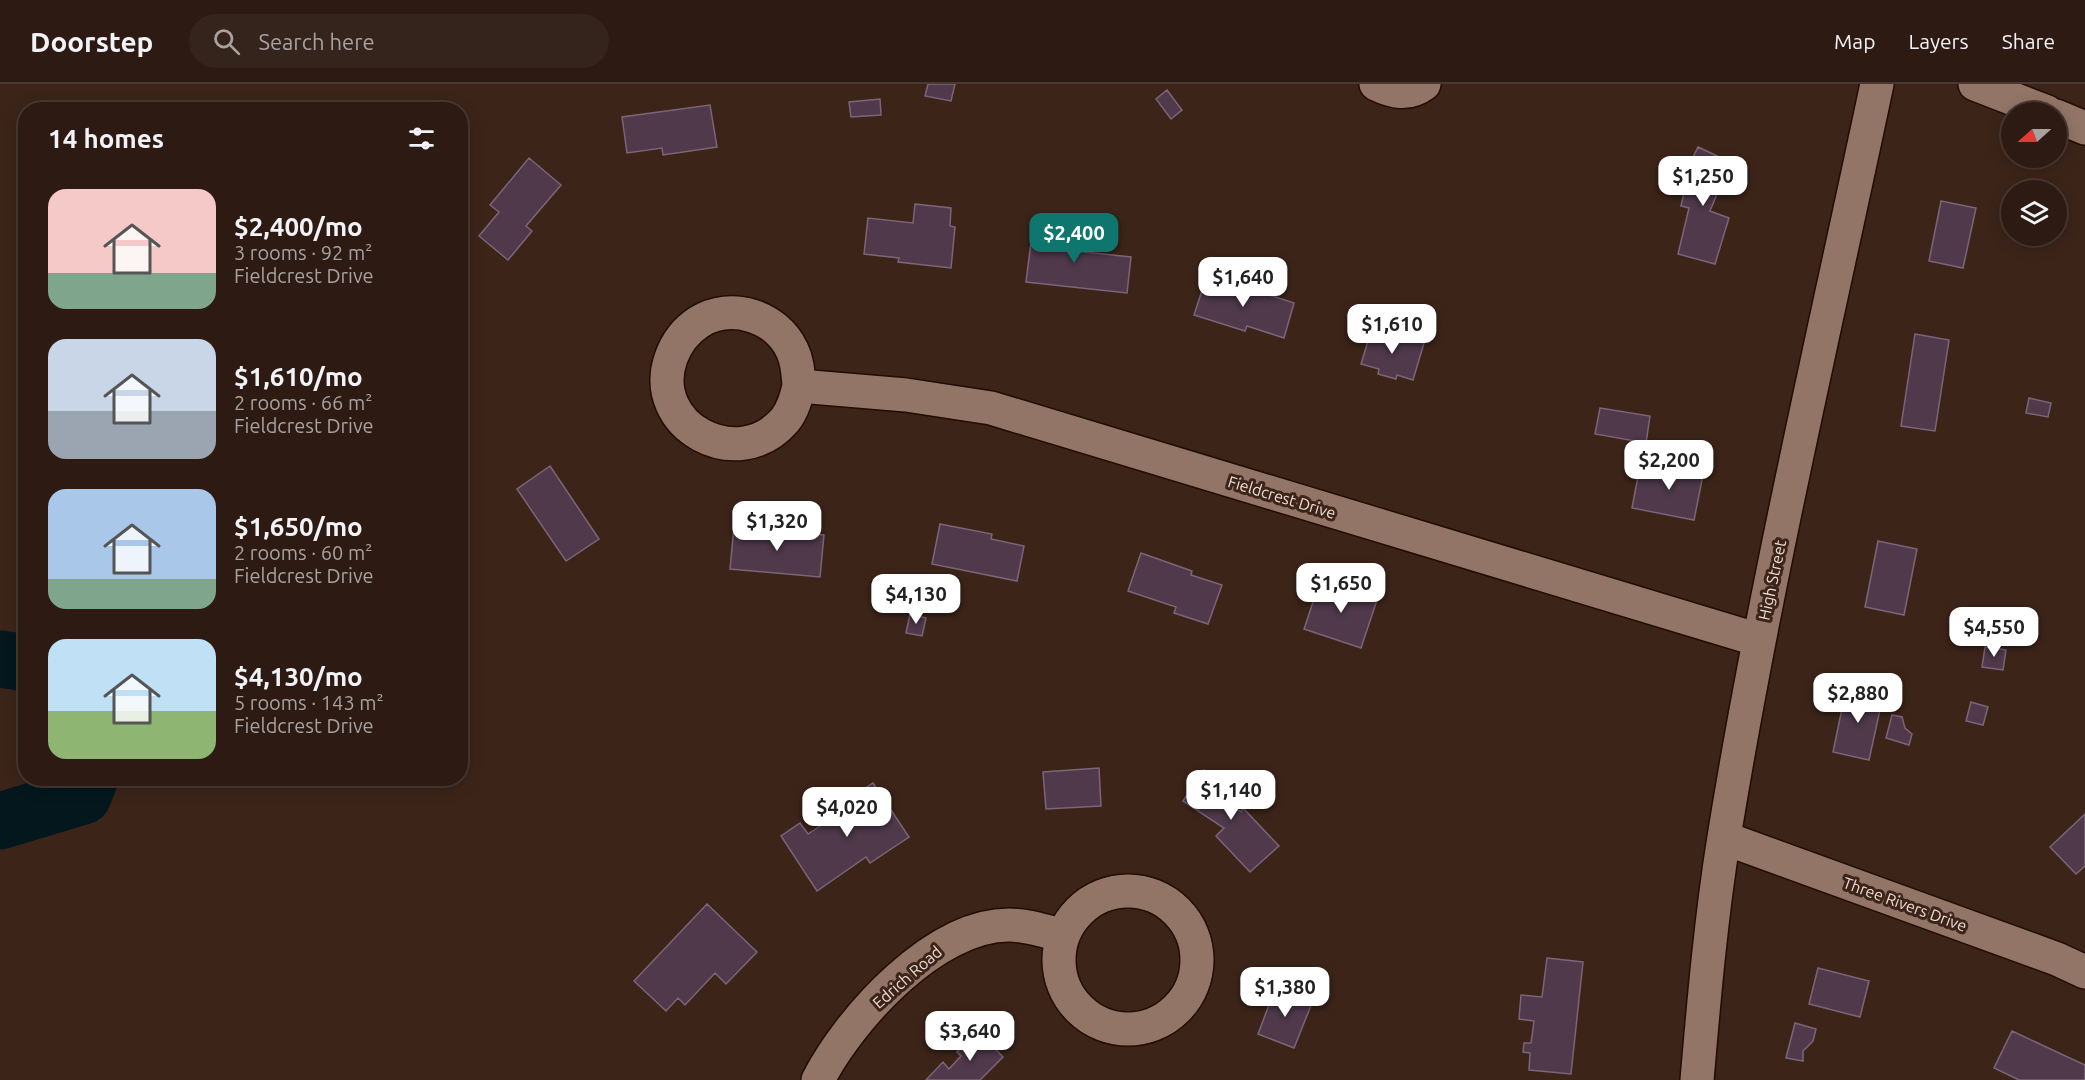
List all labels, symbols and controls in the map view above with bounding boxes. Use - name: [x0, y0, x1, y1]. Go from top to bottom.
- search box: [189, 14, 609, 68]
- icon: search: [210, 25, 243, 58]
- text: Doorstep: [30, 26, 153, 57]
- text: Search here: [258, 29, 375, 54]
- text: Map: [1834, 29, 1875, 53]
- text: Layers: [1908, 29, 1969, 53]
- text: Share: [2002, 29, 2055, 53]
- north arrow: [2001, 102, 2067, 168]
- map controls: [2001, 102, 2067, 246]
- icon: filters: [405, 122, 438, 155]
- text: 14 homes: [48, 124, 164, 153]
- pin: $1,250: [1654, 156, 1752, 207]
- text: $1,250: [1672, 164, 1734, 187]
- button: layers: [2001, 180, 2067, 246]
- text: $2,400/mo: [234, 212, 363, 241]
- icon: home: [96, 213, 168, 285]
- pin: $2,400: [1025, 213, 1123, 264]
- text: $2,400: [1043, 221, 1105, 244]
- text: 3 rooms · 92 m²: [234, 241, 372, 264]
- pin: $1,640: [1194, 257, 1292, 308]
- text: Fieldcrest Drive: [234, 264, 374, 287]
- text: $1,640: [1212, 265, 1274, 288]
- pin: $1,610: [1343, 304, 1441, 355]
- text: $1,610: [1361, 312, 1423, 335]
- text: $1,610/mo: [234, 362, 363, 391]
- icon: home: [96, 363, 168, 435]
- text: 2 rooms · 66 m²: [234, 391, 372, 414]
- text: Fieldcrest Drive: [234, 414, 374, 437]
- pin: $2,200: [1620, 440, 1718, 491]
- text: $2,200: [1638, 448, 1700, 471]
- street label: Fieldcrest Drive: [1226, 472, 1338, 522]
- pin: $1,320: [728, 501, 826, 552]
- text: $1,320: [746, 509, 808, 532]
- text: $1,650/mo: [234, 512, 363, 541]
- icon: home: [96, 513, 168, 585]
- street label: High Street: [1755, 537, 1789, 622]
- text: 2 rooms · 60 m²: [234, 541, 372, 564]
- pin: $1,650: [1292, 563, 1390, 614]
- text: Fieldcrest Drive: [234, 564, 374, 587]
- text: $1,650: [1310, 571, 1372, 594]
- pin: $4,130: [867, 574, 965, 625]
- text: $4,130: [885, 582, 947, 605]
- pin: $4,550: [1945, 607, 2043, 658]
- text: $4,550: [1963, 615, 2025, 638]
- text: $4,130/mo: [234, 662, 363, 691]
- icon: home: [96, 663, 168, 735]
- pin: $2,880: [1809, 673, 1907, 724]
- text: $2,880: [1827, 681, 1889, 704]
- text: 5 rooms · 143 m²: [234, 691, 384, 714]
- text: Fieldcrest Drive: [234, 714, 374, 737]
- pin: $1,140: [1182, 770, 1280, 821]
- text: $1,140: [1200, 778, 1262, 801]
- pin: $4,020: [798, 787, 896, 838]
- text: $4,020: [816, 795, 878, 818]
- street label: Three Rivers Drive: [1841, 873, 1969, 935]
- street label: Edrich Road: [869, 942, 945, 1012]
- pin: $1,380: [1236, 967, 1334, 1018]
- text: $1,380: [1254, 975, 1316, 998]
- pin: $3,640: [921, 1011, 1019, 1062]
- text: $3,640: [939, 1019, 1001, 1042]

